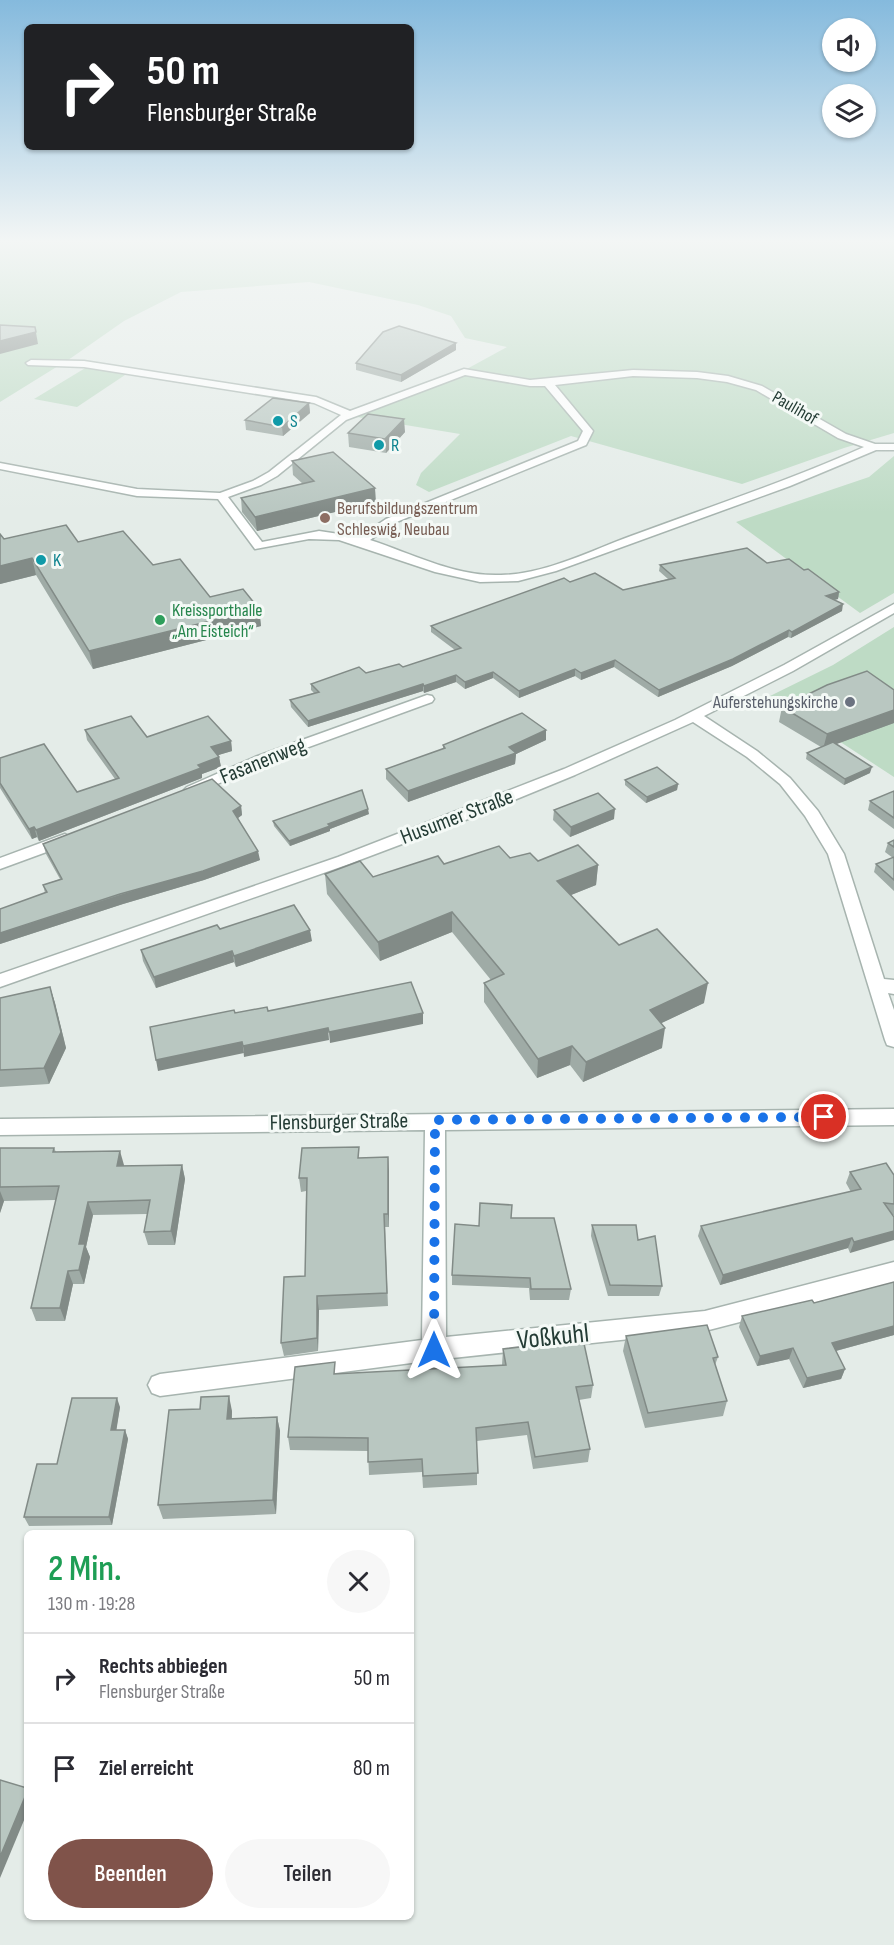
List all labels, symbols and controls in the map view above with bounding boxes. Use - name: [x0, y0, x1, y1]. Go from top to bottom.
- map controls: [822, 18, 876, 138]
- button: sound: [822, 18, 876, 72]
- text: 50 m: [147, 46, 220, 97]
- icon: right: [48, 48, 126, 126]
- button: layers: [822, 84, 876, 138]
- text: Flensburger Straße: [147, 97, 317, 129]
- street label: Paulihof: [768, 387, 822, 430]
- place label: S: [290, 411, 298, 432]
- marker: S: [271, 414, 285, 428]
- place label: R: [391, 435, 399, 456]
- marker: R: [372, 438, 386, 452]
- place label: Berufsbildungszentrum Schleswig, Neubau: [337, 498, 478, 540]
- marker: Berufsbildungszentrum Schleswig, Neubau: [318, 511, 332, 525]
- place label: K: [53, 550, 62, 571]
- marker: K: [34, 553, 48, 567]
- place label: Kreissporthalle „Am Eisteich“: [172, 600, 263, 642]
- marker: Kreissporthalle „Am Eisteich“: [153, 613, 167, 627]
- place label: Auferstehungskirche: [712, 692, 838, 713]
- marker: Auferstehungskirche: [843, 695, 857, 709]
- street label: Fasanenweg: [216, 731, 310, 790]
- street label: Husumer Straße: [397, 783, 517, 851]
- pin: [798, 1091, 849, 1142]
- icon: arrive: [807, 1100, 840, 1133]
- street label: Flensburger Straße: [269, 1107, 409, 1137]
- street label: Voßkuhl: [516, 1317, 590, 1357]
- position arrow: [402, 1318, 466, 1382]
- text: 2 Min.: [48, 1548, 122, 1591]
- button: close: [327, 1550, 390, 1613]
- text: 130 m · 19:28: [48, 1592, 135, 1616]
- text: Rechts abbiegen: [99, 1653, 228, 1680]
- icon: right: [48, 1662, 81, 1695]
- text: 50 m: [354, 1665, 390, 1692]
- text: Flensburger Straße: [99, 1680, 225, 1704]
- icon: arrive: [48, 1752, 81, 1785]
- text: Ziel erreicht: [99, 1755, 194, 1782]
- text: 80 m: [353, 1755, 390, 1782]
- button: Beenden: [48, 1839, 213, 1908]
- button: Teilen: [225, 1839, 390, 1908]

